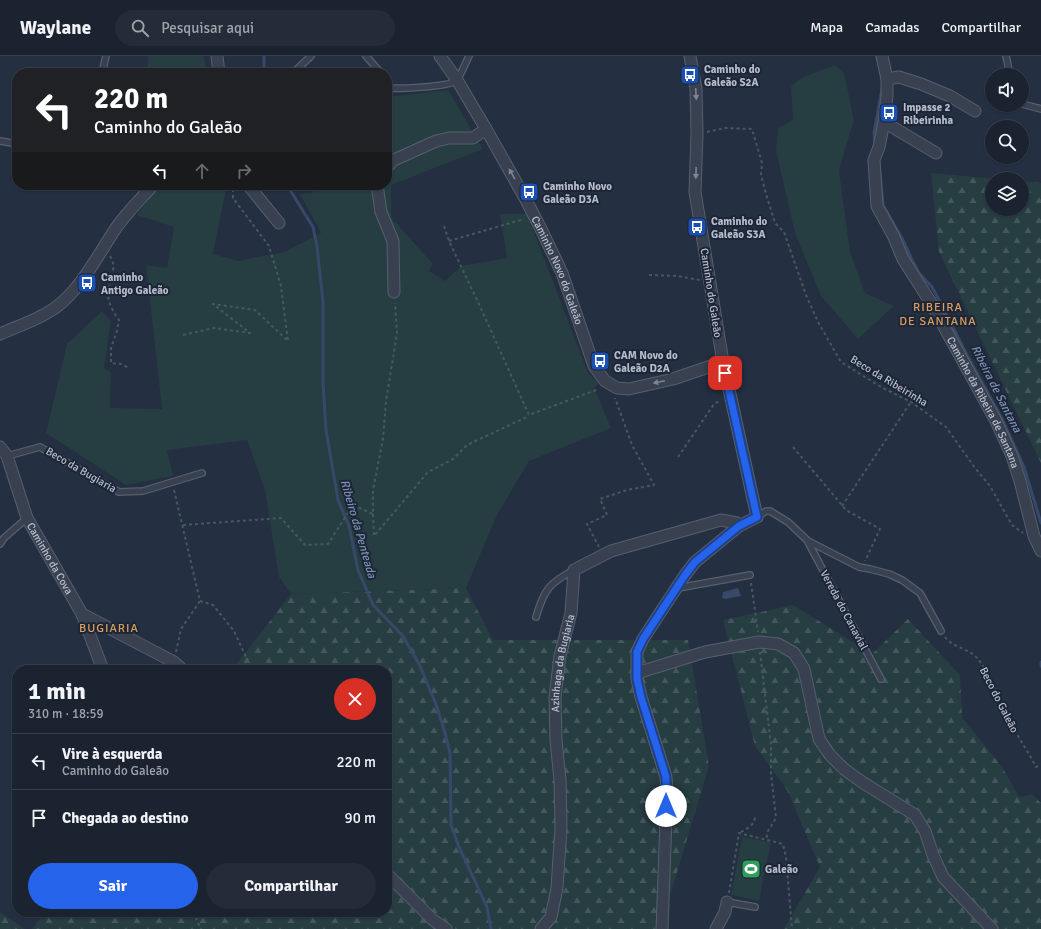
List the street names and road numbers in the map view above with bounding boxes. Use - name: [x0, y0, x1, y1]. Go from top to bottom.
- street label: Caminho Novo do Galeão: [529, 214, 586, 327]
- street label: Caminho do Galeão: [697, 247, 725, 339]
- street label: Caminho da Ribeira de Santana: [944, 334, 1022, 470]
- street label: Beco da Ribeirinha: [848, 353, 930, 409]
- street label: Beco da Bugiaria: [44, 445, 119, 496]
- street label: Caminho da Cova: [24, 520, 76, 597]
- street label: Vereda do Canavial: [817, 568, 871, 652]
- street label: Azinhaga da Bugiaria: [548, 612, 577, 713]
- street label: Beco do Galeão: [977, 665, 1021, 735]

